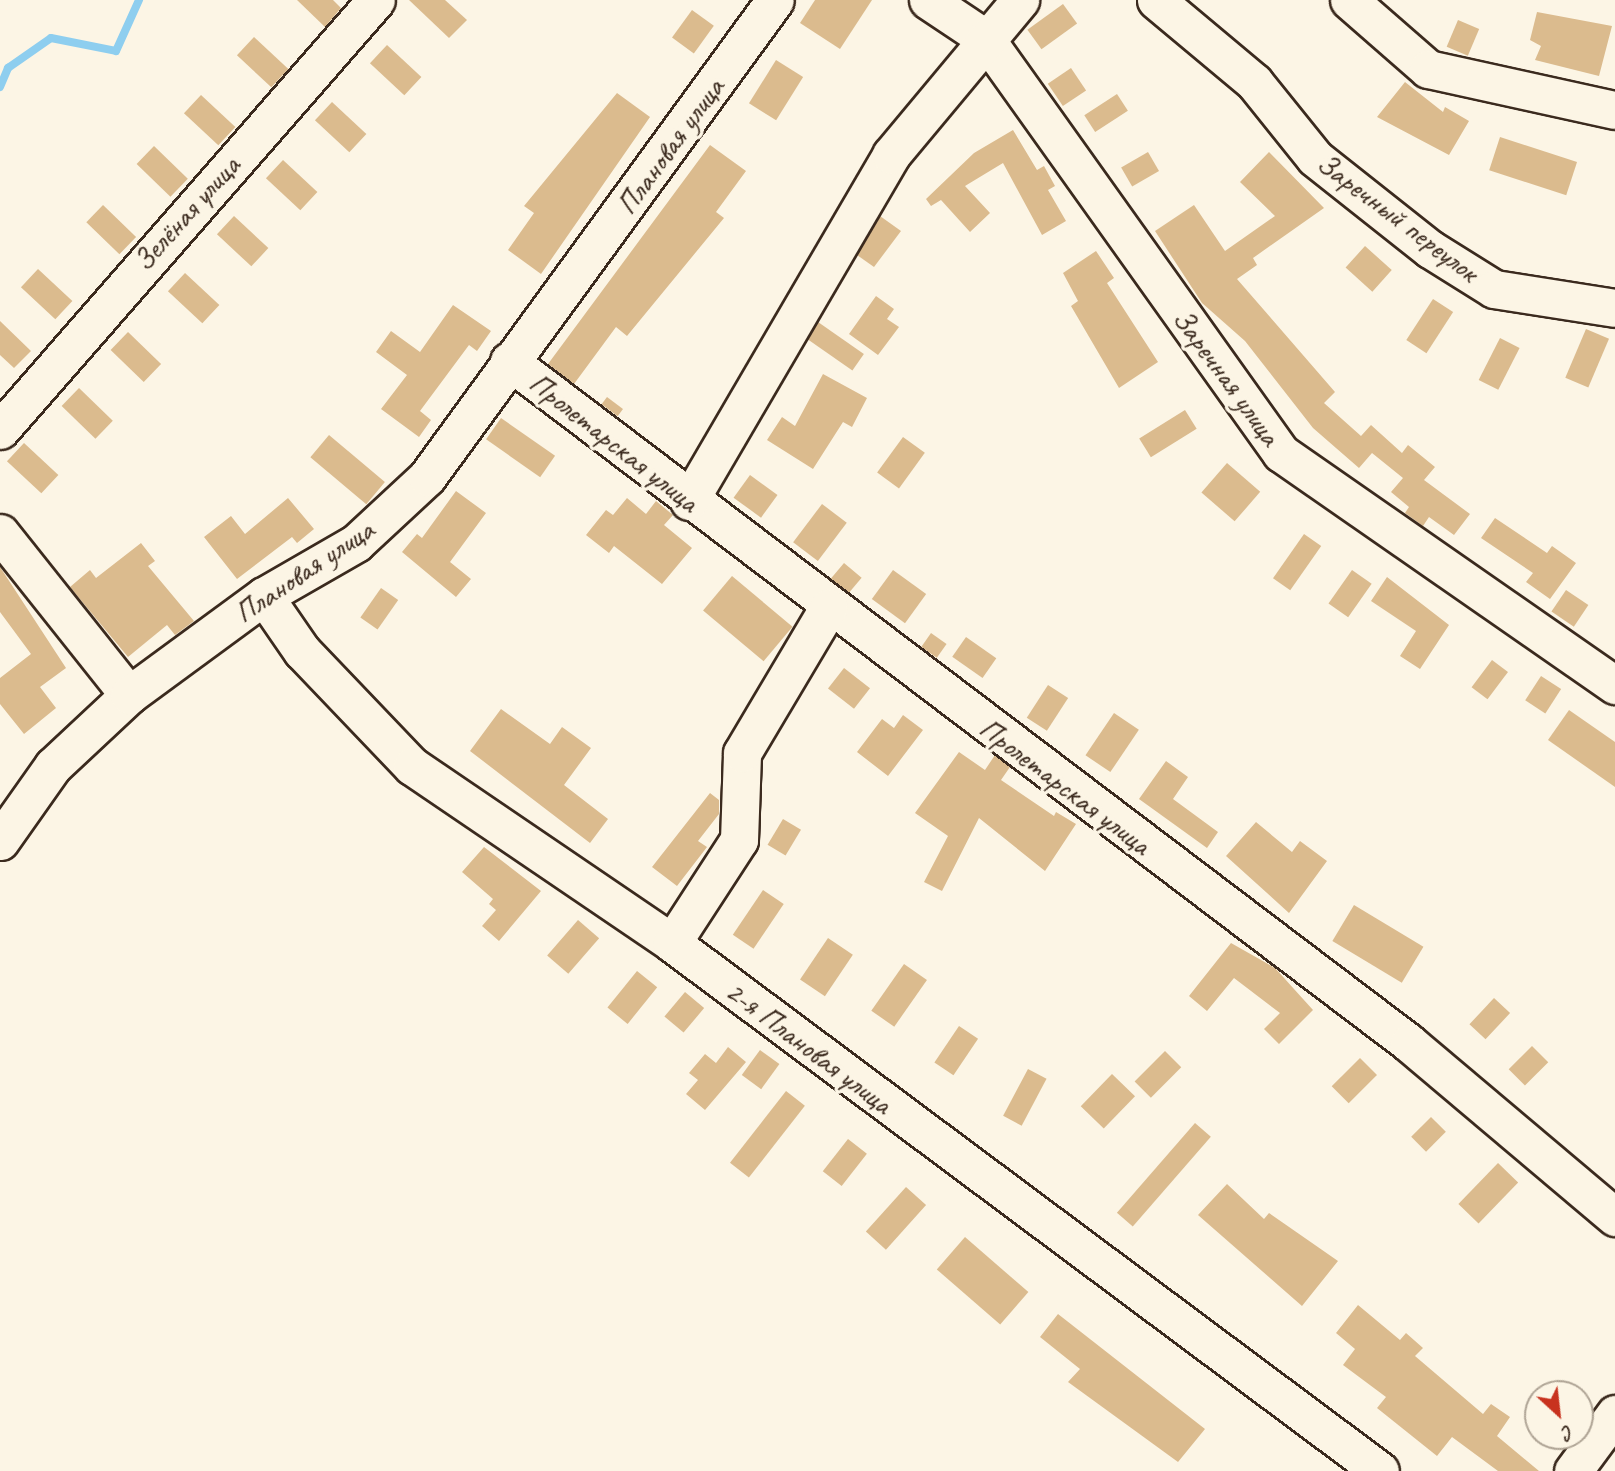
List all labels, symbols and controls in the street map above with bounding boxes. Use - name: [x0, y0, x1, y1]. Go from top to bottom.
- street label: Плановая улица: [608, 70, 732, 222]
- street label: Заречный переулок: [1310, 145, 1486, 289]
- street label: Зелёная улица: [124, 147, 248, 279]
- street label: Заречная улица: [1165, 301, 1289, 453]
- street label: Пролетарская улица: [521, 364, 707, 520]
- street label: Плановая улица: [227, 511, 381, 631]
- street label: Пролетарская улица: [971, 709, 1159, 863]
- street label: 2-я Плановая улица: [717, 972, 901, 1122]
- north arrow: [1524, 1380, 1594, 1450]
- text: С: [1558, 1419, 1577, 1445]

